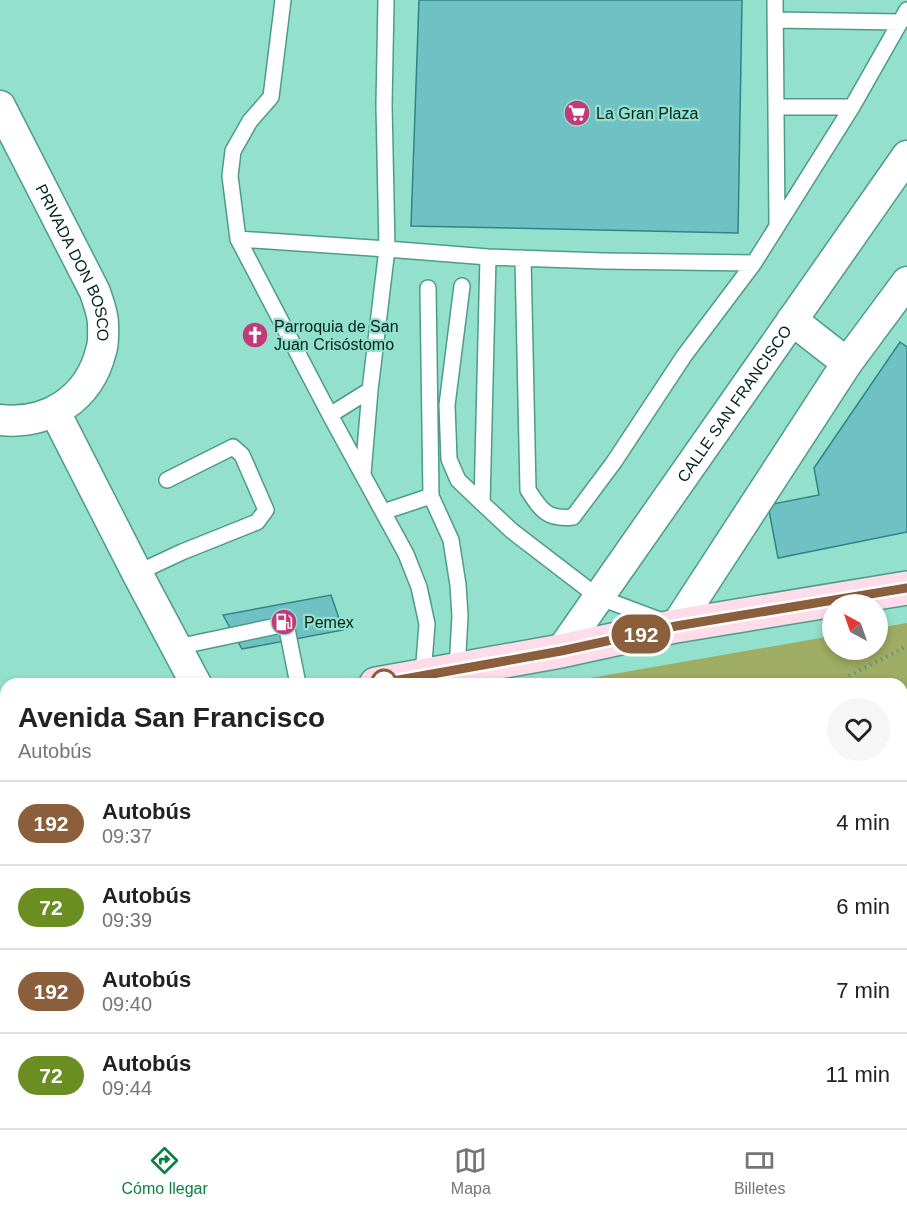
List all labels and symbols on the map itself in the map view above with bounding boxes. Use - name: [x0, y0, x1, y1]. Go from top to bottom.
- supermarket icon: La Gran Plaza: [562, 98, 592, 128]
- place label: La Gran Plaza: [596, 105, 698, 122]
- street label: PRIVADA DON BOSCO: [32, 181, 111, 341]
- place label: Parroquia de San Juan Crisóstomo: [274, 318, 399, 353]
- church icon: Parroquia de San Juan Crisóstomo: [240, 320, 270, 350]
- street label: CALLE SAN FRANCISCO: [674, 322, 795, 485]
- north arrow: [822, 594, 888, 660]
- fuel station icon: Pemex: [269, 607, 299, 637]
- place label: Pemex: [304, 614, 354, 631]
- line badge: 192: [606, 614, 676, 654]
- unlabelled marker: [371, 669, 397, 695]

